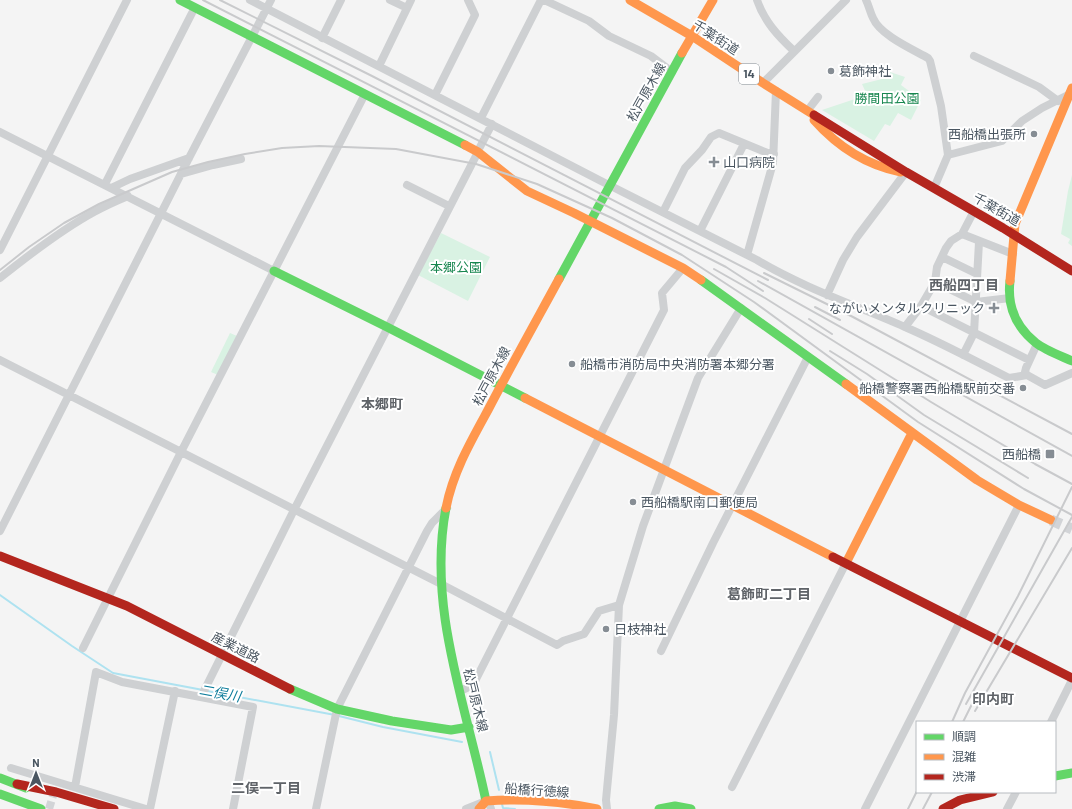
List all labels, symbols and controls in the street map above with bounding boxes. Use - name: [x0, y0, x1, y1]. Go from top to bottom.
- street label: 千葉街道: [690, 16, 742, 58]
- street label: 松戸原木線: [623, 60, 669, 124]
- place label: 葛飾神社: [839, 63, 891, 79]
- road number: 14: [739, 64, 759, 84]
- marker: 葛飾神社: [826, 66, 836, 76]
- park label: 勝間田公園: [854, 90, 920, 106]
- place label: 西船橋出張所: [948, 126, 1026, 142]
- marker: 西船橋出張所: [1029, 129, 1039, 139]
- place label: 山口病院: [723, 154, 775, 170]
- marker: 山口病院: [708, 156, 720, 168]
- street label: 千葉街道: [970, 189, 1024, 229]
- park label: 本郷公園: [430, 259, 482, 275]
- district label: 西船四丁目: [929, 276, 999, 293]
- place label: ながいメンタルクリニック: [829, 300, 985, 316]
- marker: ながいメンタルクリニック: [988, 302, 1000, 314]
- street label: 松戸原木線: [469, 344, 513, 408]
- place label: 船橋市消防局中央消防署本郷分署: [580, 356, 775, 372]
- marker: 船橋市消防局中央消防署本郷分署: [567, 359, 577, 369]
- place label: 船橋警察署西船橋駅前交番: [859, 380, 1015, 396]
- marker: 船橋警察署西船橋駅前交番: [1018, 383, 1028, 393]
- district label: 本郷町: [361, 395, 403, 412]
- place label: 西船橋: [1002, 446, 1041, 462]
- marker: 西船橋: [1044, 448, 1056, 460]
- place label: 西船橋駅南口郵便局: [641, 494, 758, 510]
- marker: 西船橋駅南口郵便局: [628, 497, 638, 507]
- district label: 葛飾町二丁目: [727, 585, 811, 602]
- place label: 日枝神社: [614, 621, 666, 637]
- marker: 日枝神社: [601, 624, 611, 634]
- street label: 産業道路: [209, 628, 263, 666]
- street label: 松戸原木線: [460, 667, 492, 733]
- water label: 二俣川: [198, 680, 244, 705]
- district label: 印内町: [972, 690, 1014, 707]
- legend: [916, 721, 1056, 793]
- text: 順調: [952, 729, 976, 743]
- text: 混雑: [952, 749, 976, 763]
- north arrow: [16, 753, 56, 793]
- text: N: [32, 756, 40, 769]
- text: 渋滞: [952, 769, 976, 783]
- district label: 二俣一丁目: [231, 779, 301, 796]
- street label: 船橋行徳線: [504, 780, 570, 800]

